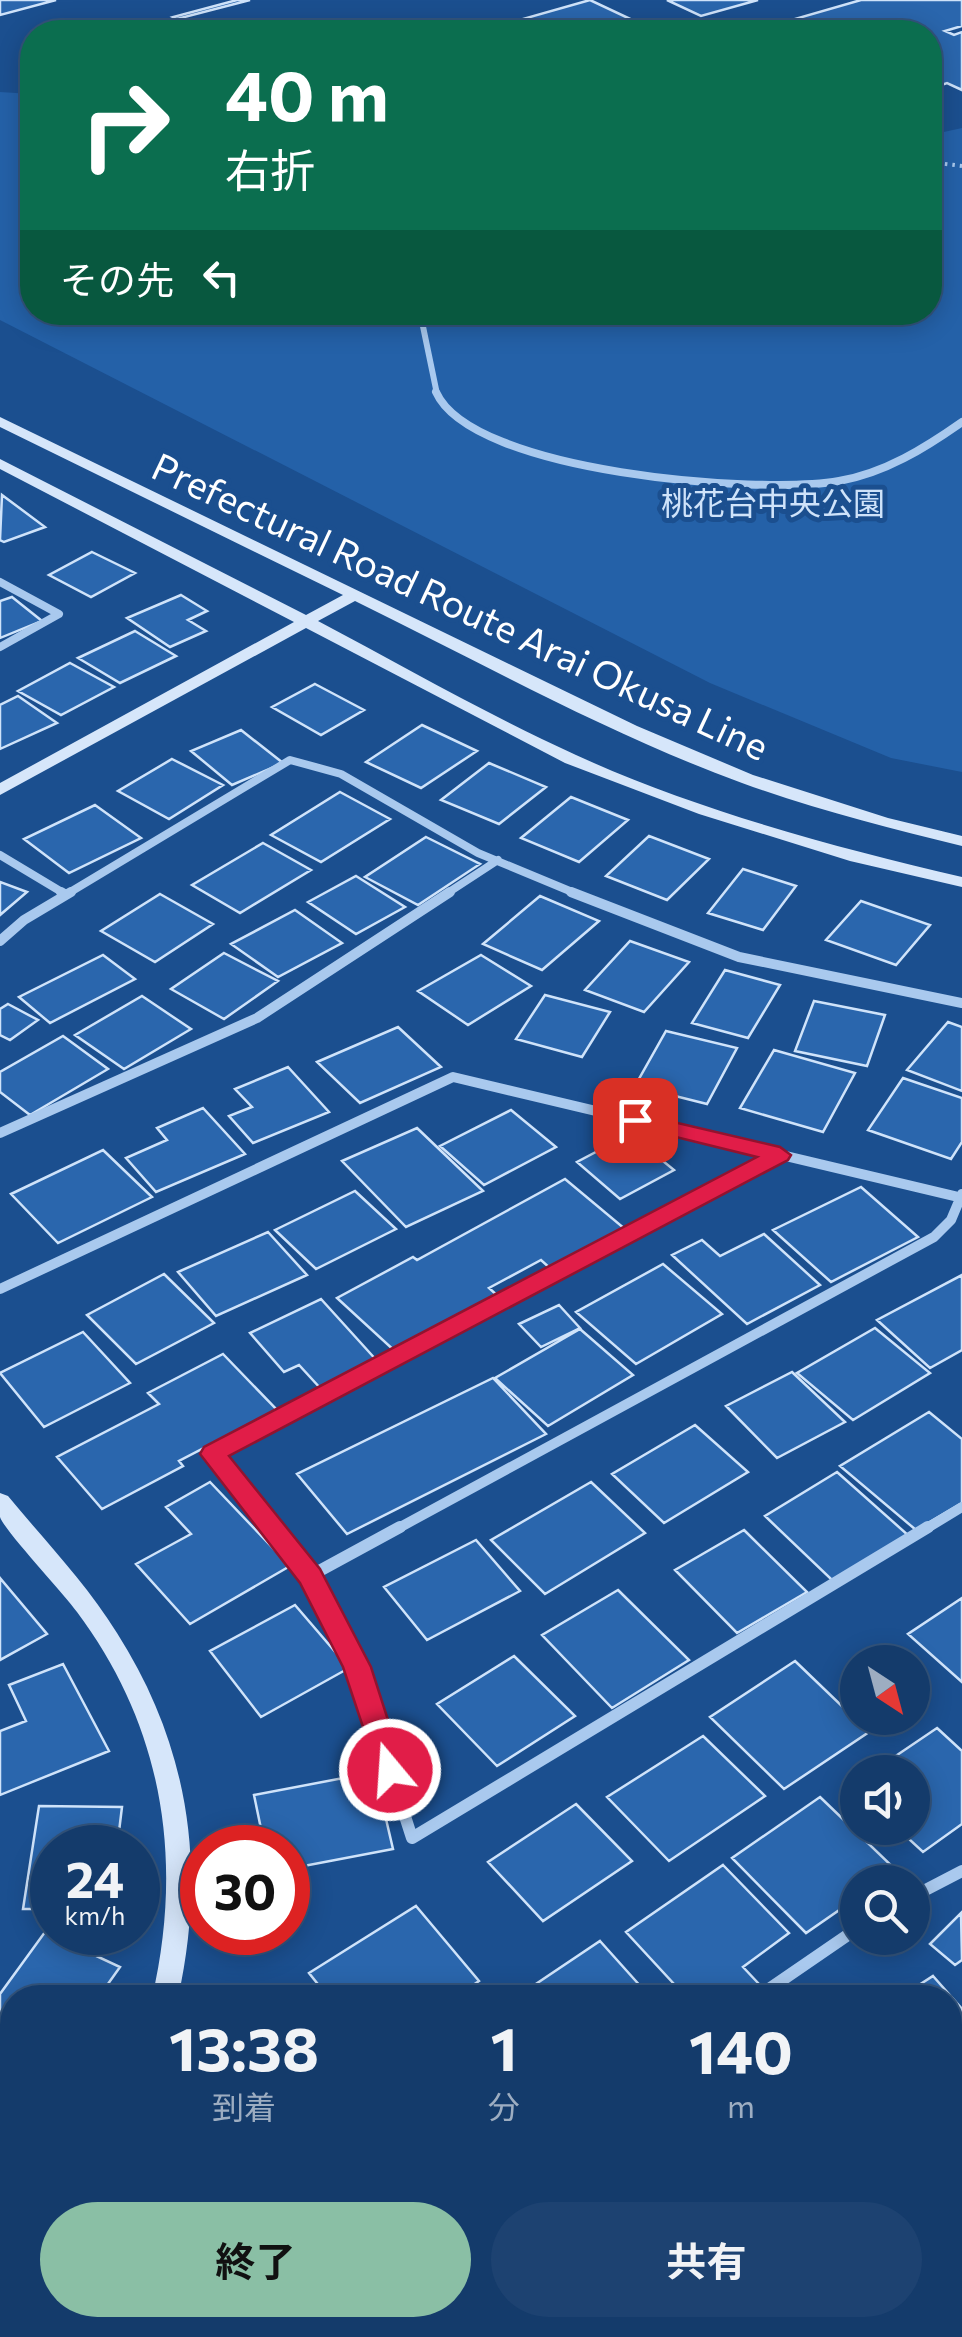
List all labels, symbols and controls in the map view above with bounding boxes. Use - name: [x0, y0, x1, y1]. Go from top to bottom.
- text: 40 m: [225, 50, 389, 135]
- icon: right: [60, 60, 190, 190]
- text: 右折: [225, 141, 315, 196]
- icon: left: [194, 250, 249, 305]
- text: その先: [60, 255, 174, 302]
- street label: Prefectural Road Route Arai Okusa Line: [145, 441, 777, 769]
- park label: 桃花台中央公園: [661, 482, 885, 522]
- pin: [593, 1078, 678, 1163]
- icon: arrive: [608, 1093, 663, 1148]
- north arrow: [840, 1645, 930, 1735]
- map controls: [840, 1645, 930, 1955]
- position arrow: [338, 1718, 442, 1822]
- button: sound: [840, 1755, 930, 1845]
- speed limit sign: 30: [180, 1825, 310, 1955]
- text: 24: [66, 1847, 124, 1908]
- button: search: [840, 1865, 930, 1955]
- text: km/h: [65, 1900, 125, 1930]
- text: 13:38: [169, 2010, 319, 2083]
- text: 1: [490, 2010, 518, 2083]
- text: 140: [689, 2013, 793, 2086]
- text: m: [727, 2085, 755, 2125]
- text: 到着: [212, 2086, 276, 2126]
- text: 分: [488, 2086, 520, 2126]
- button: 終了: [40, 2202, 471, 2317]
- button: 共有: [491, 2202, 922, 2317]

